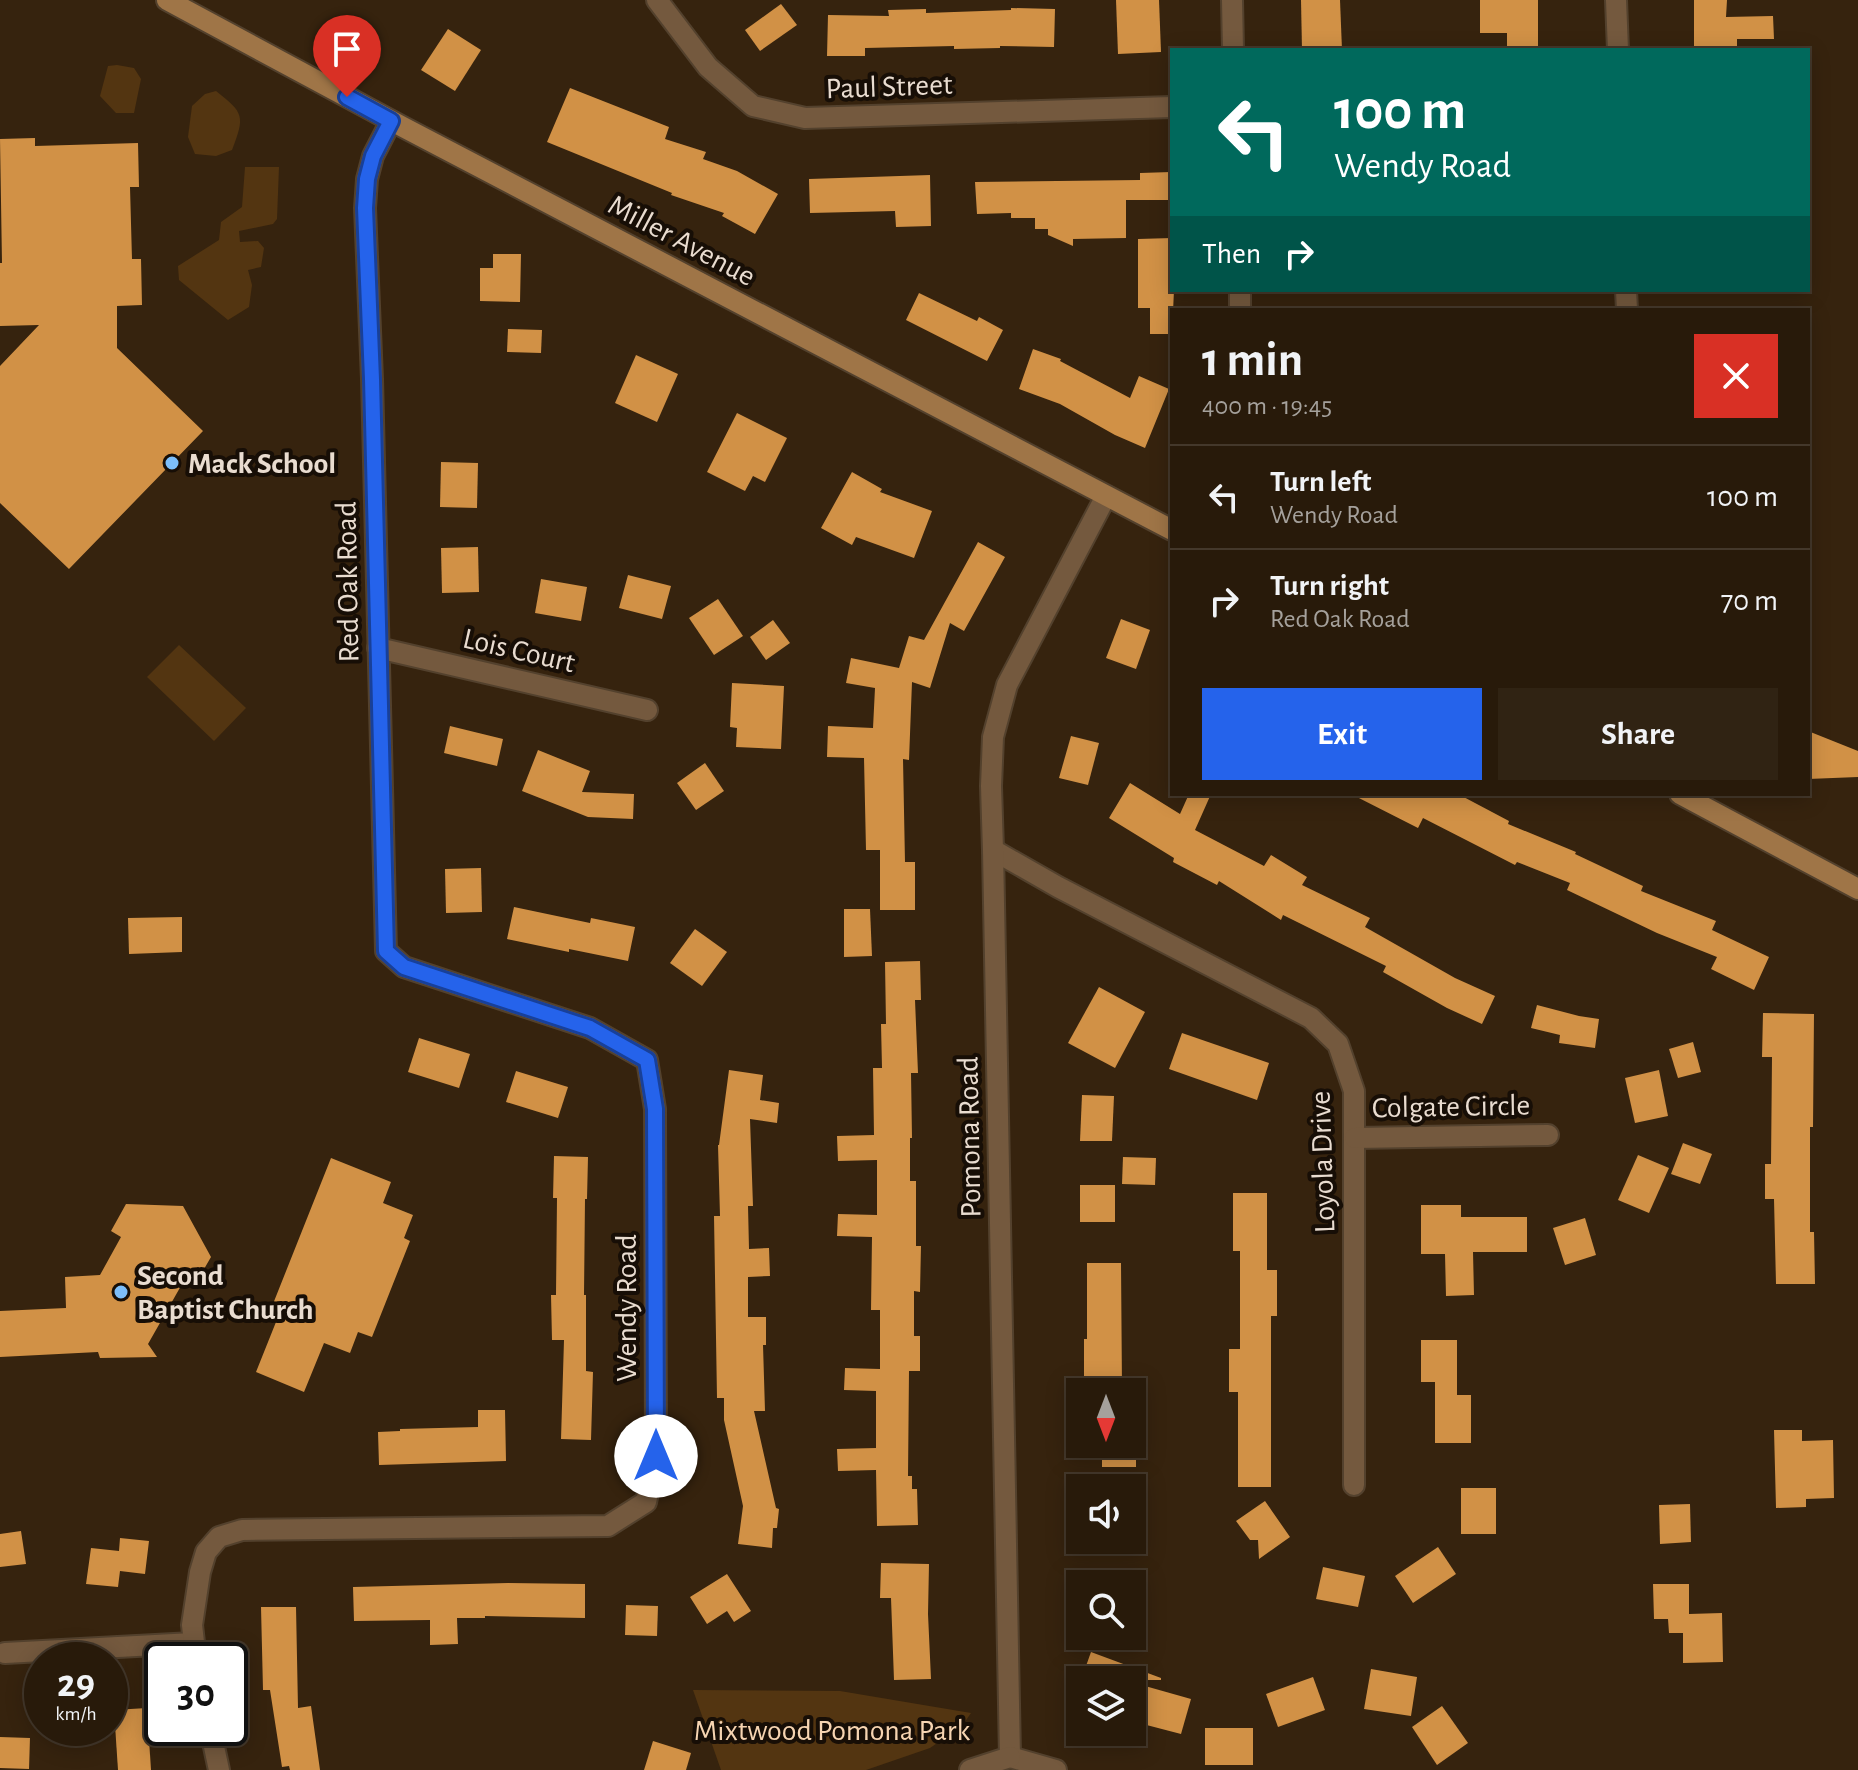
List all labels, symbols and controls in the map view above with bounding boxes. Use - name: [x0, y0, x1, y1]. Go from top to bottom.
- pin: [313, 15, 381, 97]
- icon: arrive: [325, 27, 369, 71]
- street label: Paul Street: [825, 70, 953, 104]
- icon: left: [1202, 80, 1306, 184]
- text: 100 m: [1334, 83, 1466, 139]
- text: Wendy Road: [1334, 148, 1511, 184]
- street label: Miller Avenue: [603, 190, 760, 292]
- icon: right: [1277, 232, 1321, 276]
- text: Then: [1202, 239, 1261, 269]
- button: close: [1694, 334, 1778, 418]
- text: 1 min: [1202, 337, 1303, 385]
- text: 400 m · 19:45: [1202, 393, 1332, 419]
- place label: Mack School: [188, 449, 336, 479]
- marker: Mack School: [163, 454, 181, 472]
- text: Turn left: [1270, 467, 1371, 497]
- icon: left: [1202, 475, 1246, 519]
- text: 100 m: [1707, 482, 1778, 512]
- street label: Red Oak Road: [332, 501, 364, 663]
- text: Wendy Road: [1270, 502, 1398, 528]
- text: Turn right: [1270, 571, 1389, 601]
- icon: right: [1202, 579, 1246, 623]
- text: 70 m: [1721, 586, 1778, 616]
- text: Red Oak Road: [1270, 606, 1410, 632]
- street label: Lois Court: [460, 624, 578, 679]
- button: Exit: [1202, 688, 1482, 780]
- button: Share: [1498, 688, 1778, 780]
- street label: Pomona Road: [954, 1056, 986, 1218]
- street label: Loyola Drive: [1306, 1090, 1340, 1234]
- street label: Colgate Circle: [1372, 1091, 1531, 1123]
- street label: Wendy Road: [612, 1234, 642, 1382]
- place label: Second Baptist Church: [137, 1261, 313, 1325]
- marker: Second Baptist Church: [112, 1283, 130, 1301]
- north arrow: [1066, 1378, 1146, 1458]
- map controls: [1066, 1378, 1146, 1746]
- position arrow: [614, 1414, 698, 1498]
- button: sound: [1066, 1474, 1146, 1554]
- button: search: [1066, 1570, 1146, 1650]
- speed limit sign: 30: [144, 1642, 248, 1746]
- text: 29: [57, 1664, 95, 1704]
- button: layers: [1066, 1666, 1146, 1746]
- text: km/h: [55, 1704, 97, 1724]
- park label: Mixtwood Pomona Park: [694, 1716, 971, 1746]

